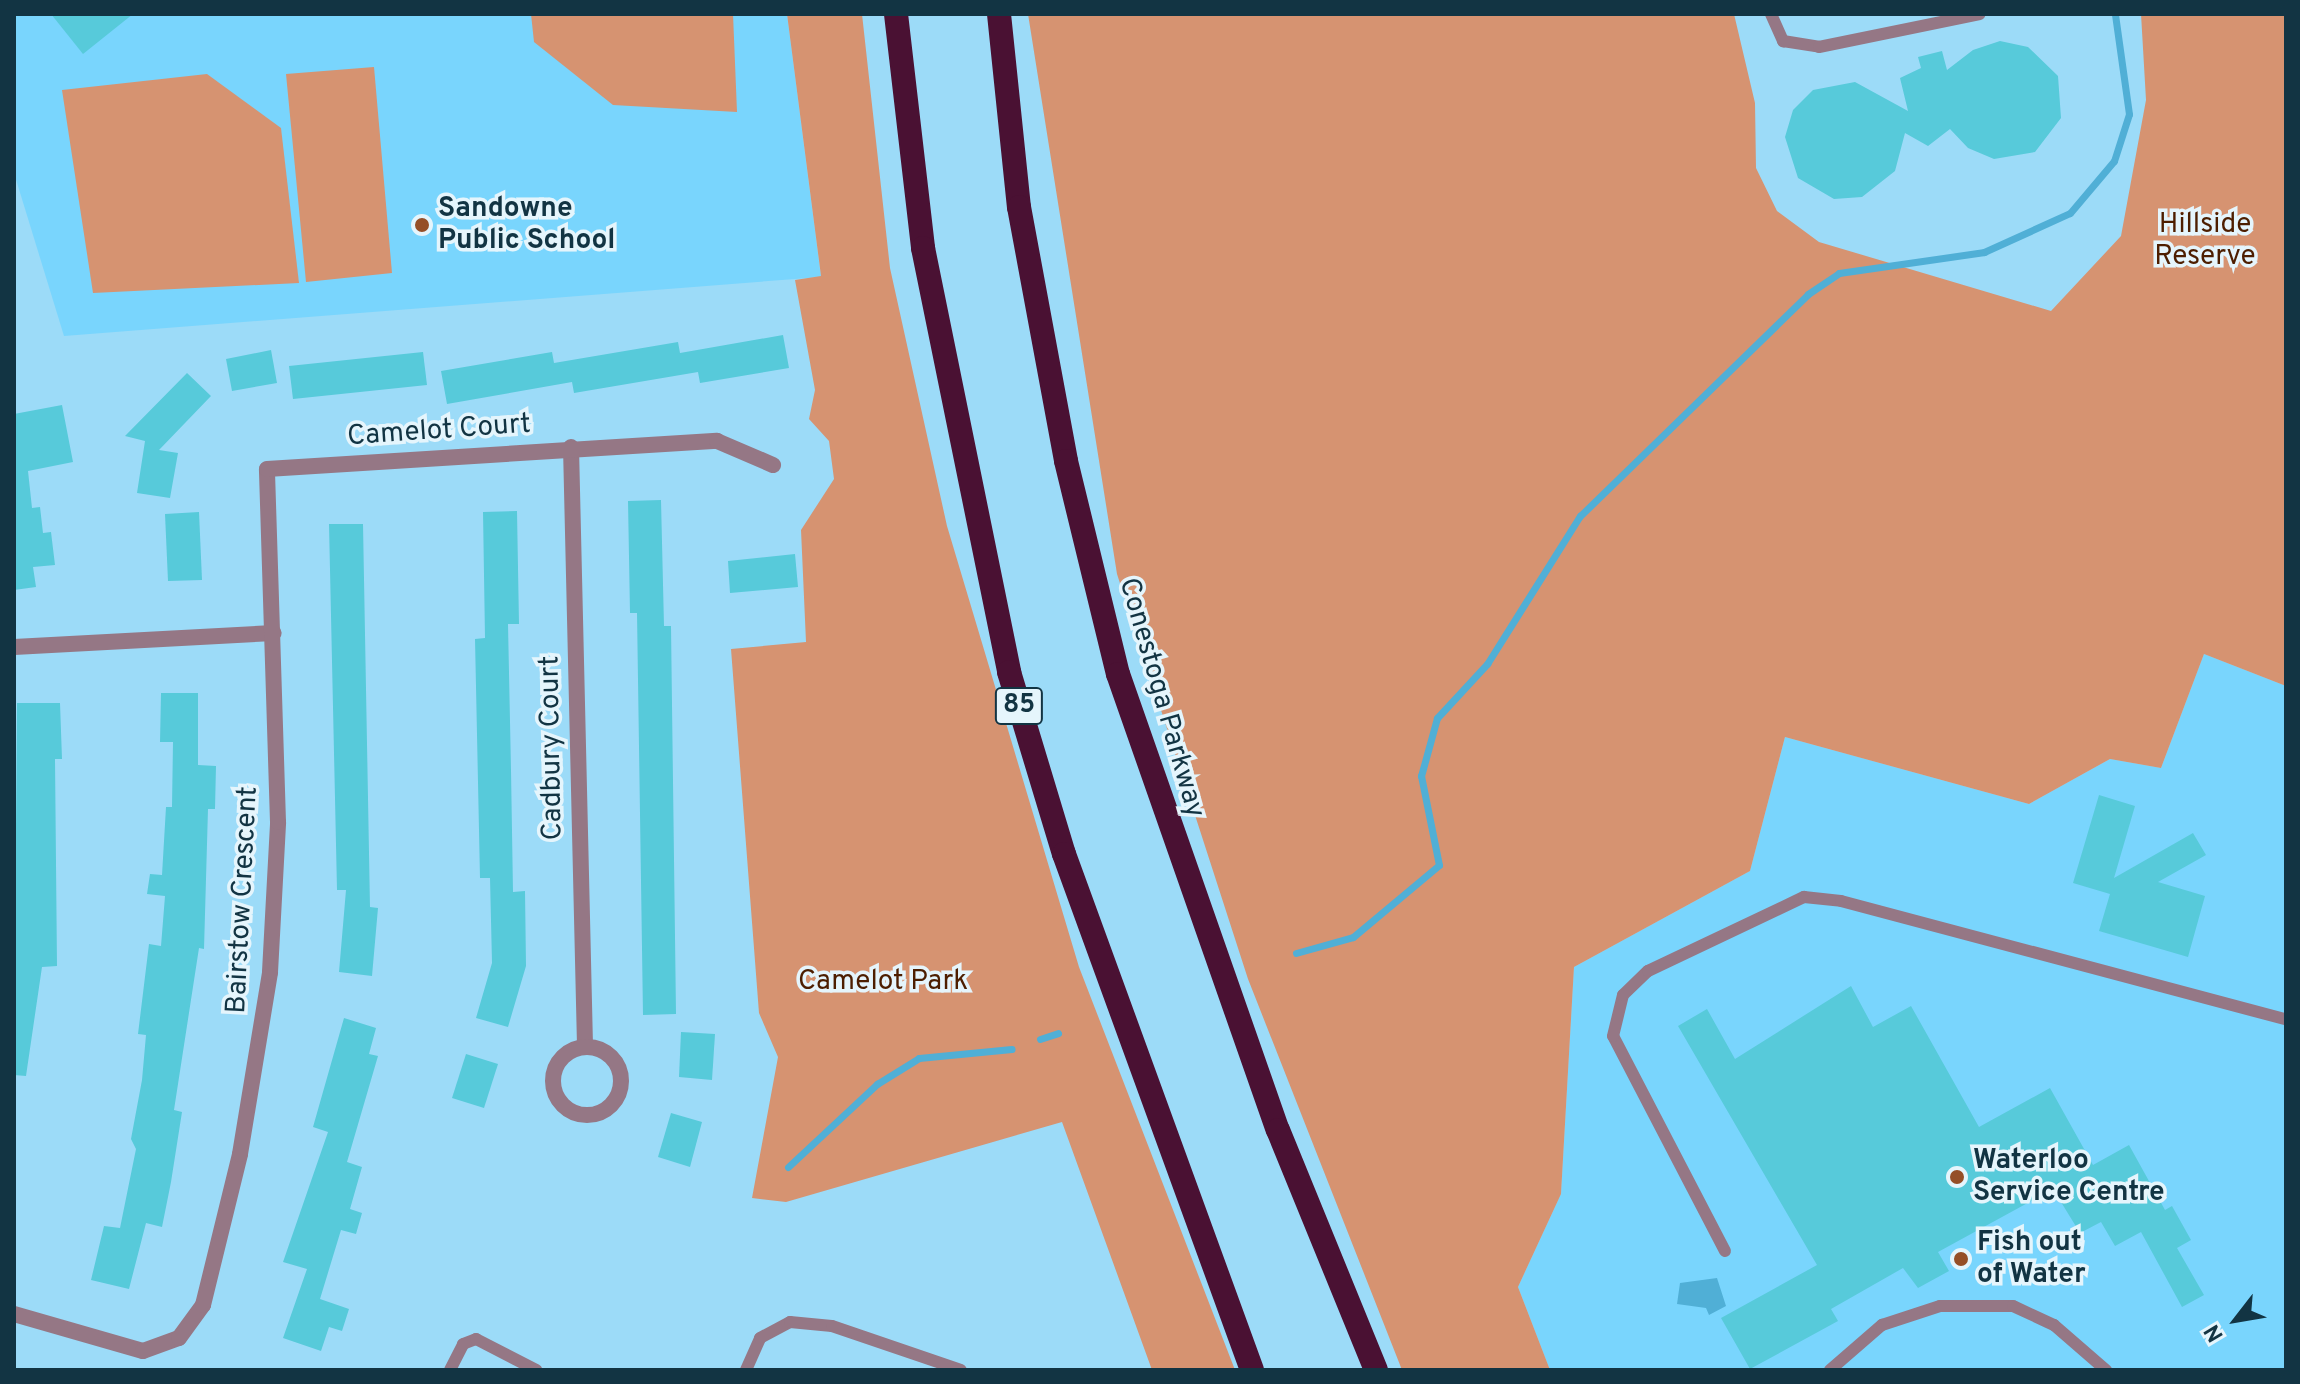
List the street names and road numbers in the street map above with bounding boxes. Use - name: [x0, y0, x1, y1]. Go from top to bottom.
- street label: Camelot Court: [346, 408, 532, 454]
- street label: Conestoga Parkway: [1111, 574, 1211, 822]
- street label: Cadbury Court: [534, 655, 570, 841]
- road number: 85: [993, 684, 1045, 728]
- street label: Bairstow Crescent: [220, 785, 266, 1015]

